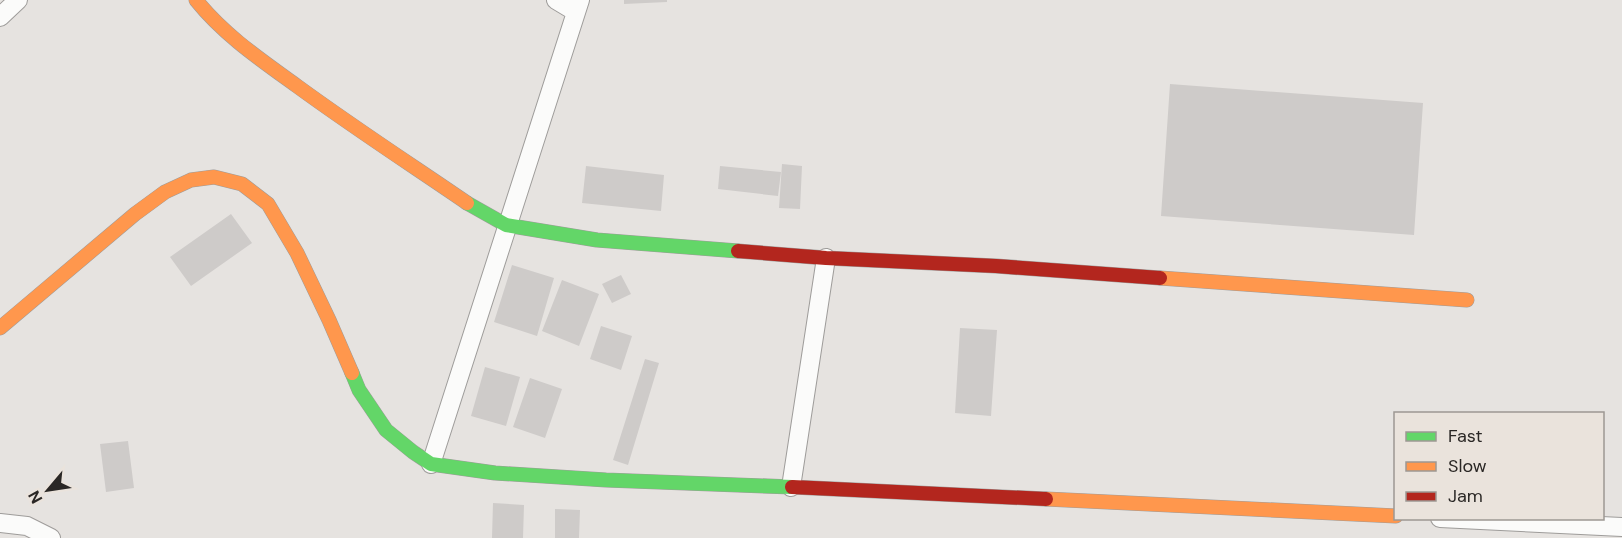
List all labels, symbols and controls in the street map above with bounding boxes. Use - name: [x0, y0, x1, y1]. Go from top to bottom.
- legend: [1394, 412, 1604, 520]
- text: Fast: [1448, 424, 1483, 448]
- text: Slow: [1448, 454, 1487, 478]
- north arrow: [18, 460, 78, 520]
- text: Jam: [1448, 484, 1483, 508]
- text: N: [23, 487, 47, 507]

